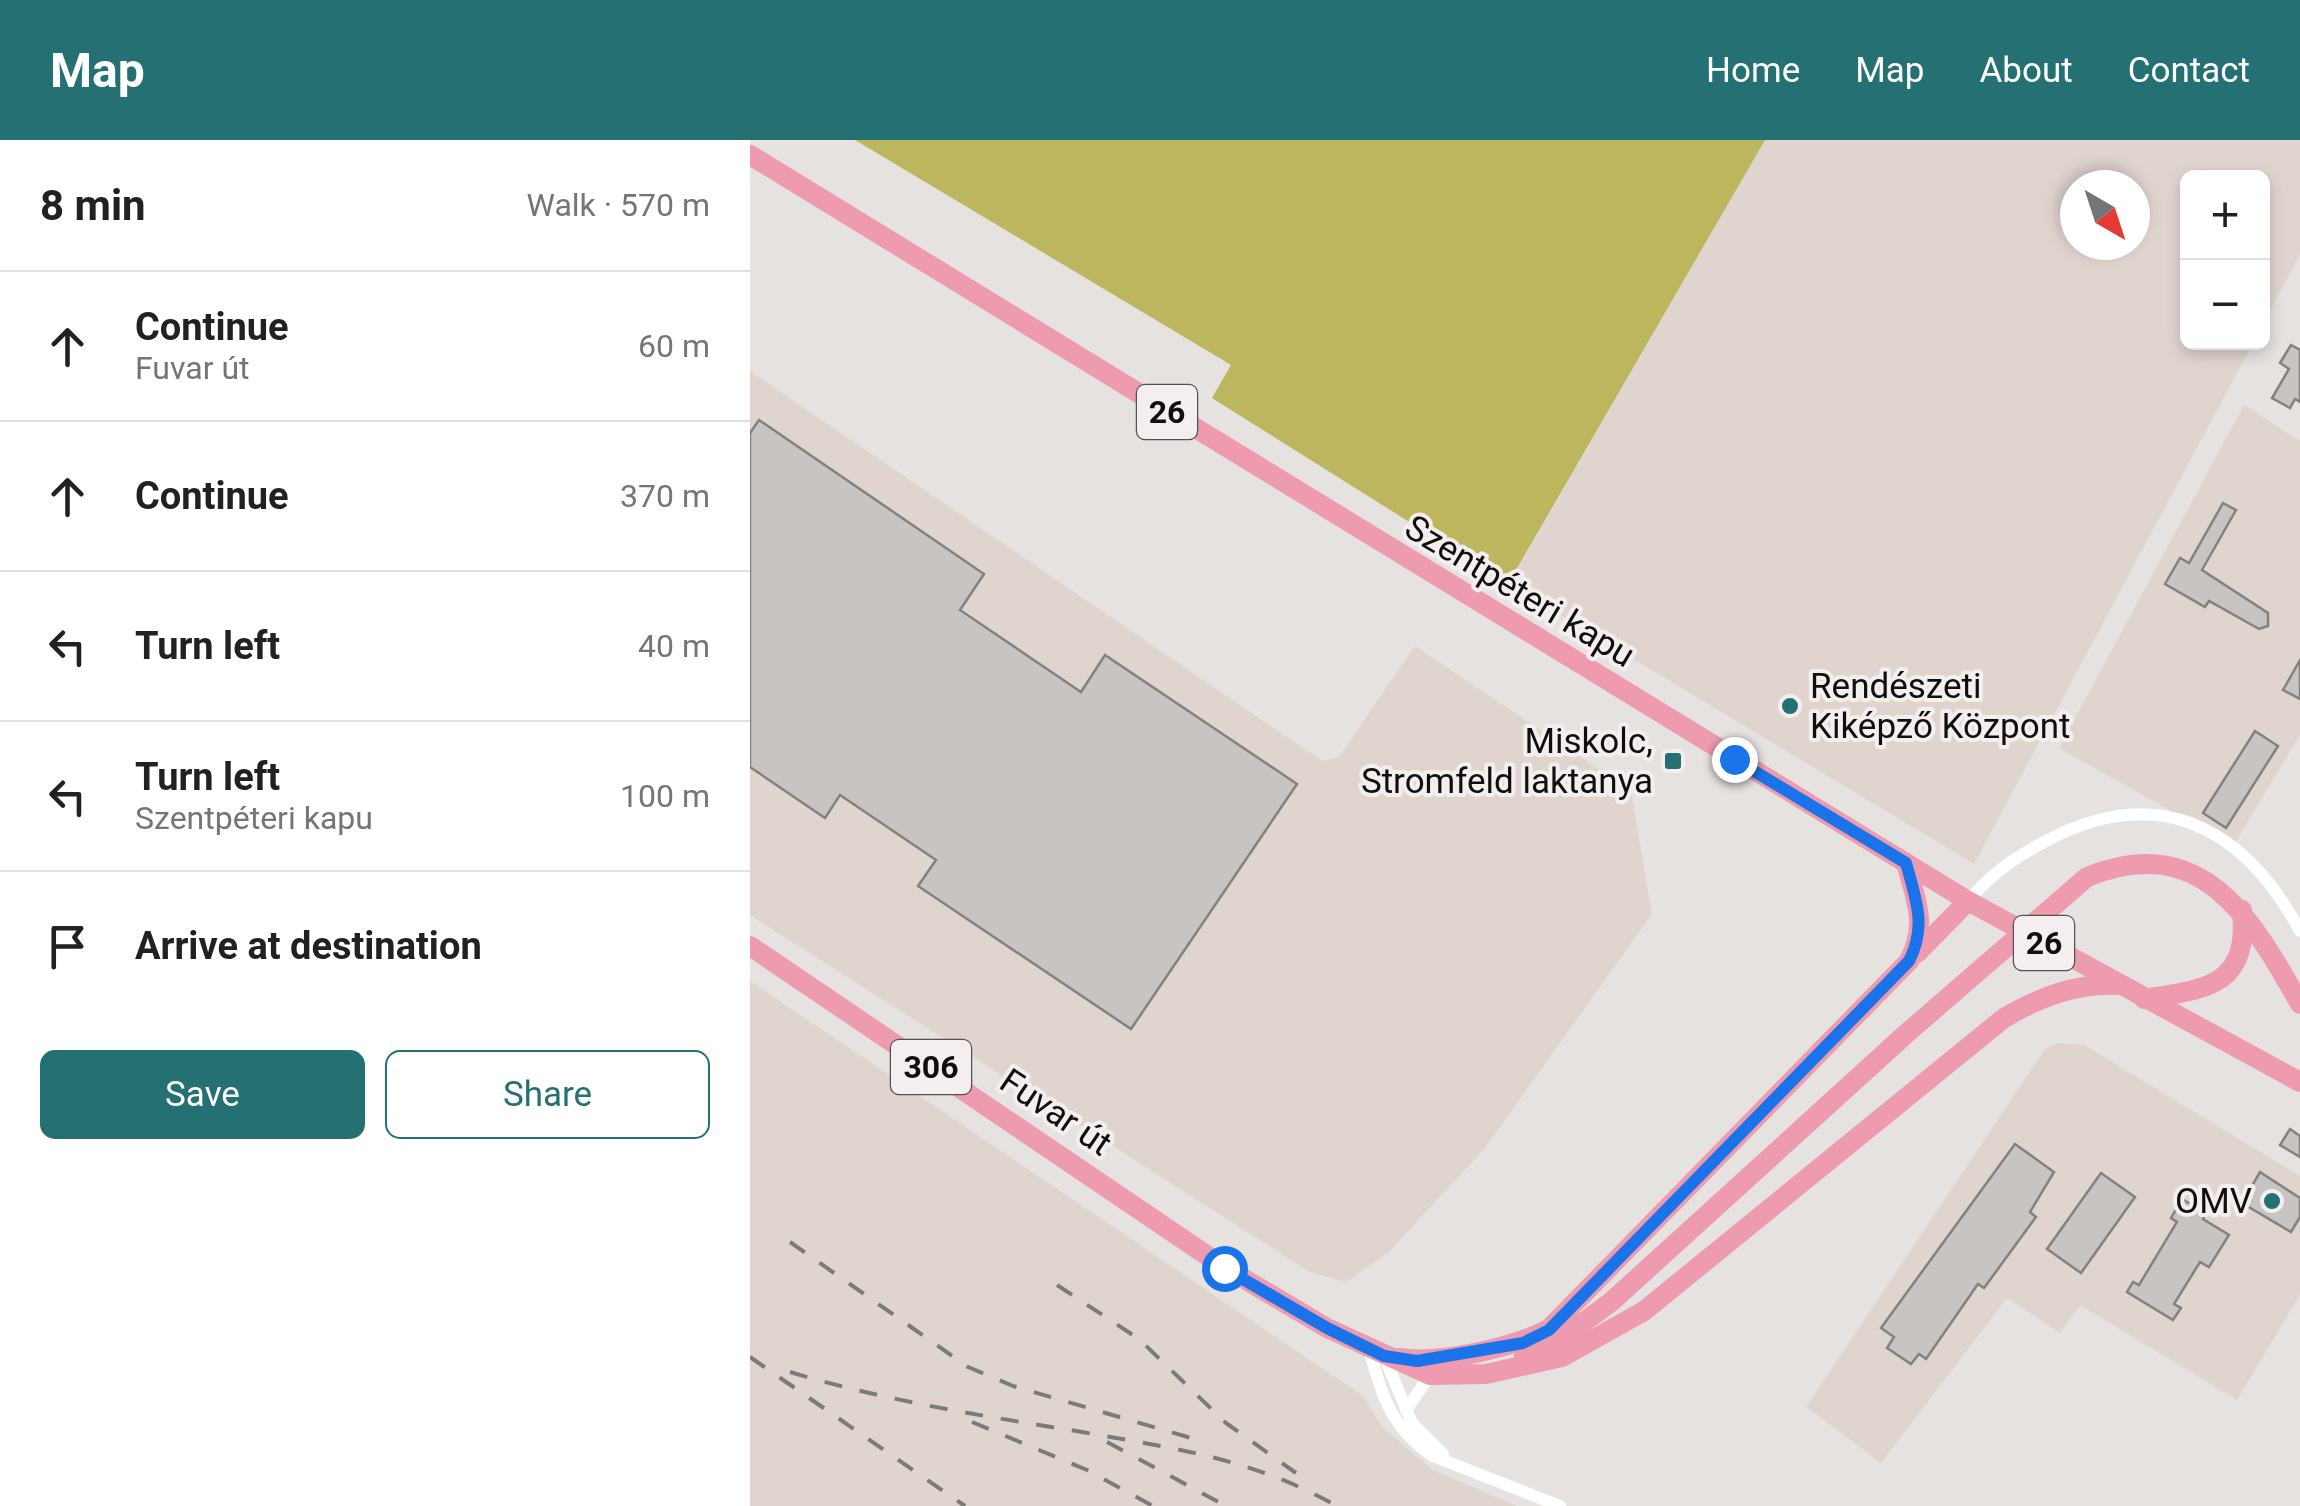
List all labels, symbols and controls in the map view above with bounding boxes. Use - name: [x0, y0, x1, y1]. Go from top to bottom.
- text: Map: [50, 42, 145, 99]
- text: Home: [1706, 50, 1800, 91]
- text: Map: [1855, 50, 1924, 91]
- text: About: [1979, 50, 2073, 91]
- text: Contact: [2128, 50, 2250, 91]
- north arrow: [2060, 170, 2150, 260]
- map controls: [2180, 170, 2270, 350]
- button: +: [2180, 170, 2270, 260]
- text: 8 min: [40, 181, 146, 230]
- text: Walk · 570 m: [527, 186, 710, 224]
- button: −: [2180, 260, 2270, 350]
- text: Continue: [135, 305, 289, 349]
- icon: ahead: [40, 319, 95, 374]
- text: 60 m: [638, 327, 710, 365]
- text: Fuvar út: [135, 349, 250, 387]
- road number: 26: [1137, 385, 1197, 439]
- icon: ahead: [40, 469, 95, 524]
- text: Continue: [135, 474, 289, 518]
- text: 370 m: [620, 477, 710, 515]
- street label: Szentpéteri kapu: [1398, 507, 1642, 676]
- icon: left: [40, 619, 95, 674]
- text: Turn left: [135, 624, 280, 668]
- text: 40 m: [638, 627, 710, 665]
- place label: Rendészeti Kiképző Központ: [1810, 666, 2071, 747]
- marker: Rendészeti Kiképző Központ: [1779, 695, 1801, 717]
- place label: Miskolc, Stromfeld laktanya: [1361, 721, 1653, 802]
- route end: [1712, 737, 1758, 783]
- marker: Miskolc, Stromfeld laktanya: [1662, 750, 1684, 772]
- text: Turn left: [135, 755, 280, 799]
- icon: left: [40, 769, 95, 824]
- text: 100 m: [620, 777, 710, 815]
- text: Szentpéteri kapu: [135, 799, 373, 837]
- road number: 26: [2014, 916, 2074, 970]
- icon: arrive: [40, 919, 95, 974]
- text: Arrive at destination: [135, 924, 482, 968]
- road number: 306: [891, 1040, 971, 1094]
- button: Save: [40, 1050, 365, 1139]
- button: Share: [385, 1050, 710, 1139]
- street label: Fuvar út: [992, 1060, 1119, 1164]
- place label: OMV: [2175, 1181, 2252, 1222]
- marker: OMV: [2261, 1190, 2283, 1212]
- route start: [1202, 1246, 1248, 1292]

